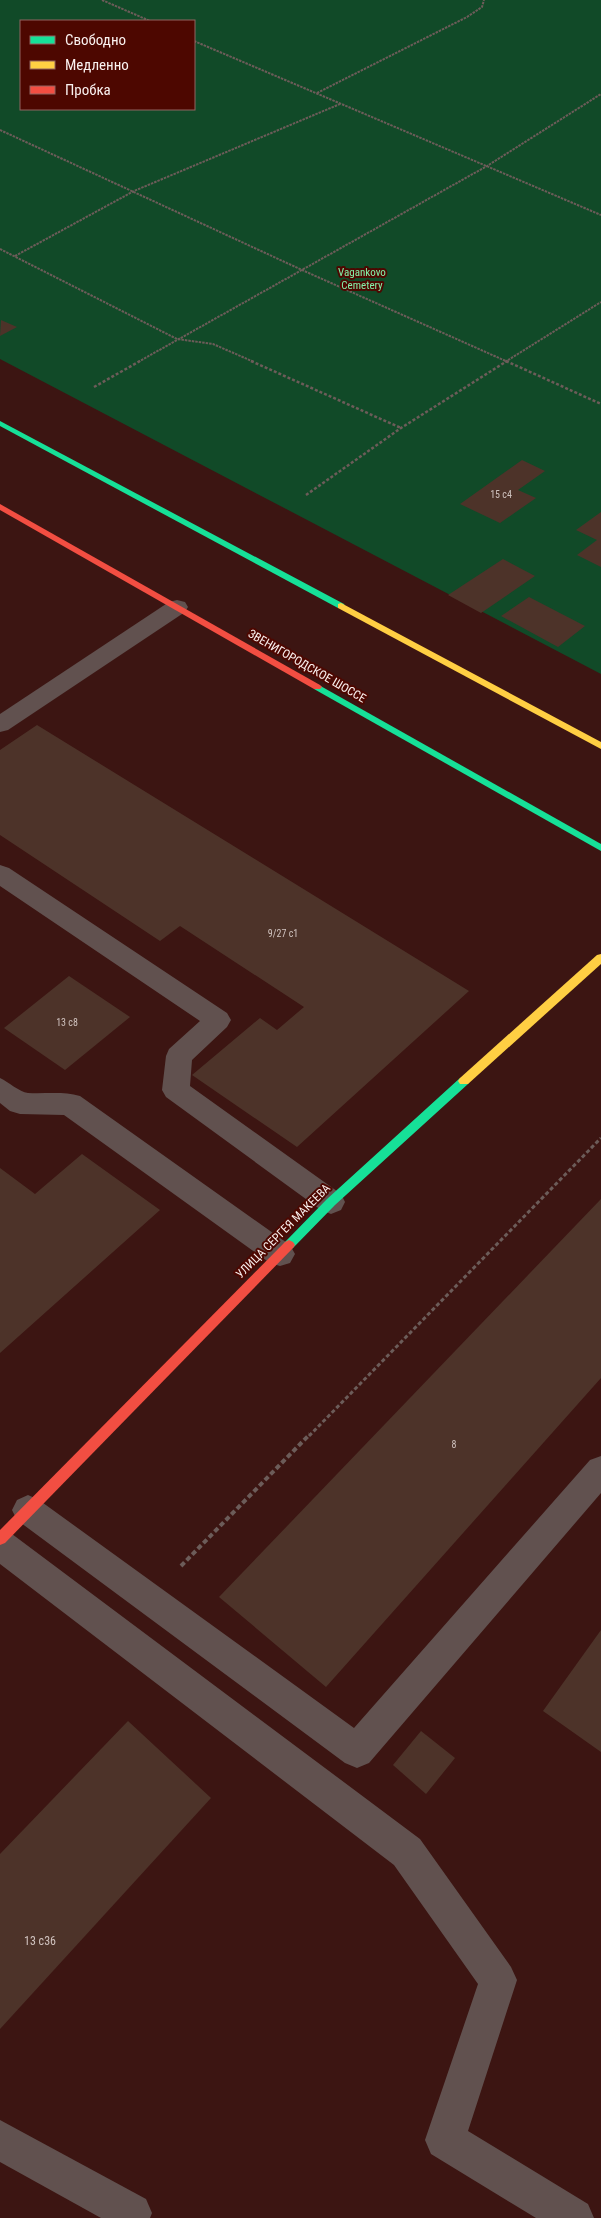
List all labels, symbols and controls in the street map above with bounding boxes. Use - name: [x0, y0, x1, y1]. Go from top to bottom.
- legend: [20, 20, 195, 110]
- text: Свободно: [65, 31, 126, 49]
- text: Медленно: [65, 56, 129, 74]
- text: Пробка: [65, 81, 111, 99]
- park label: Vagankovo Cemetery: [338, 266, 386, 292]
- house number: 15 с4: [490, 489, 512, 500]
- street label: ЗВЕНИГОРОДСКОЕ ШОССЕ: [246, 627, 368, 705]
- house number: 9/27 с1: [268, 928, 298, 939]
- house number: 13 с8: [56, 1017, 78, 1028]
- street label: УЛИЦА СЕРГЕЯ МАКЕЕВА: [233, 1181, 333, 1281]
- house number: 8: [452, 1439, 457, 1450]
- house number: 13 с36: [24, 1934, 56, 1948]

